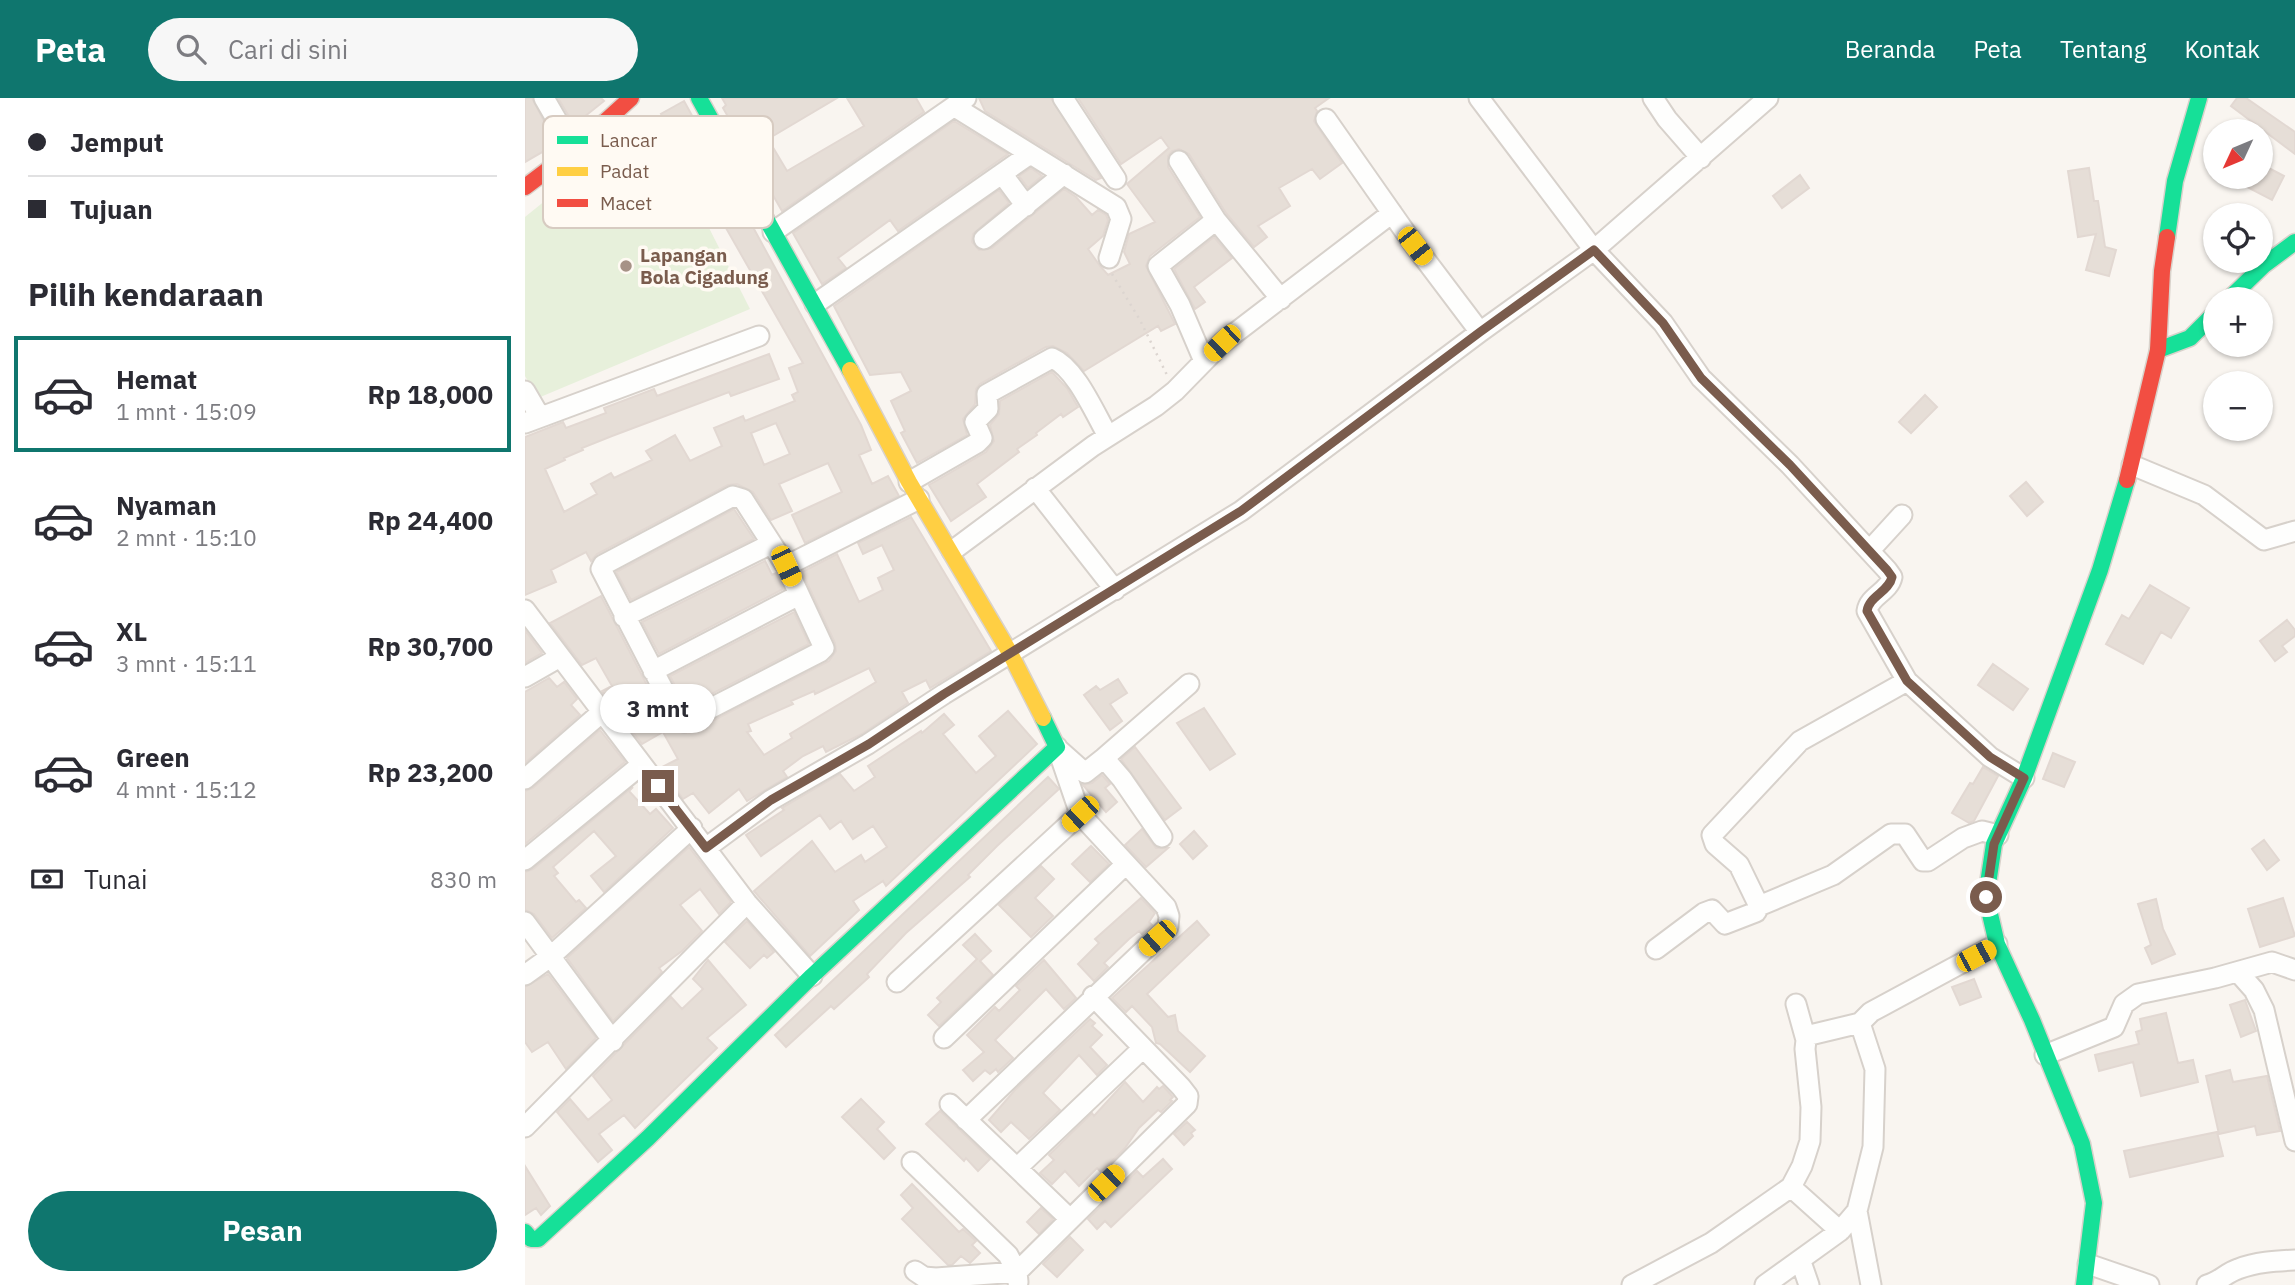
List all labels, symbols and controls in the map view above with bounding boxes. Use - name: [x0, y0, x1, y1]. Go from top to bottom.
- search box: [148, 18, 638, 81]
- text: Peta: [35, 28, 106, 71]
- icon: search: [172, 30, 210, 68]
- text: Cari di sini: [228, 32, 348, 66]
- text: Beranda: [1845, 33, 1935, 65]
- text: Peta: [1973, 33, 2022, 65]
- text: Tentang: [2060, 33, 2146, 65]
- text: Kontak: [2184, 33, 2260, 65]
- legend: [543, 116, 773, 228]
- north arrow: [2203, 119, 2273, 189]
- map controls: [2203, 119, 2273, 441]
- text: Jemput: [70, 125, 164, 159]
- text: Lancar: [600, 128, 657, 152]
- text: Padat: [600, 159, 649, 183]
- text: Macet: [600, 191, 652, 215]
- text: Tujuan: [70, 192, 153, 226]
- button: locate: [2203, 203, 2273, 273]
- car: [1394, 223, 1437, 269]
- place label: Lapangan Bola Cigadung: [640, 243, 769, 289]
- marker: Lapangan Bola Cigadung: [618, 258, 634, 274]
- text: Pilih kendaraan: [28, 273, 264, 315]
- button: +: [2203, 287, 2273, 357]
- car: [1200, 321, 1245, 365]
- text: Hemat: [116, 362, 197, 396]
- icon: car: [32, 363, 95, 426]
- button: −: [2203, 371, 2273, 441]
- text: Rp 18,000: [367, 377, 493, 411]
- text: 1 mnt · 15:09: [116, 396, 257, 426]
- text: Nyaman: [116, 488, 217, 522]
- icon: car: [32, 489, 95, 552]
- text: Rp 24,400: [367, 503, 493, 537]
- text: 2 mnt · 15:10: [116, 522, 257, 552]
- car: [768, 543, 805, 589]
- text: XL: [116, 614, 147, 648]
- icon: car: [32, 615, 95, 678]
- text: Rp 30,700: [367, 629, 493, 663]
- text: 3 mnt · 15:11: [116, 648, 257, 678]
- callout: 3 mnt: [600, 684, 716, 734]
- text: 3 mnt: [627, 693, 689, 723]
- text: Green: [116, 740, 190, 774]
- icon: car: [32, 741, 95, 804]
- text: Rp 23,200: [367, 755, 493, 789]
- route end: [642, 770, 674, 802]
- text: 4 mnt · 15:12: [116, 774, 257, 804]
- car: [1058, 792, 1103, 836]
- icon: cash: [28, 860, 66, 898]
- text: Tunai: [84, 862, 148, 896]
- text: 830 m: [430, 864, 497, 894]
- route start: [1970, 881, 2002, 913]
- car: [1135, 916, 1180, 960]
- car: [1953, 937, 2000, 975]
- car: [1084, 1161, 1129, 1205]
- button: Pesan: [28, 1191, 497, 1271]

